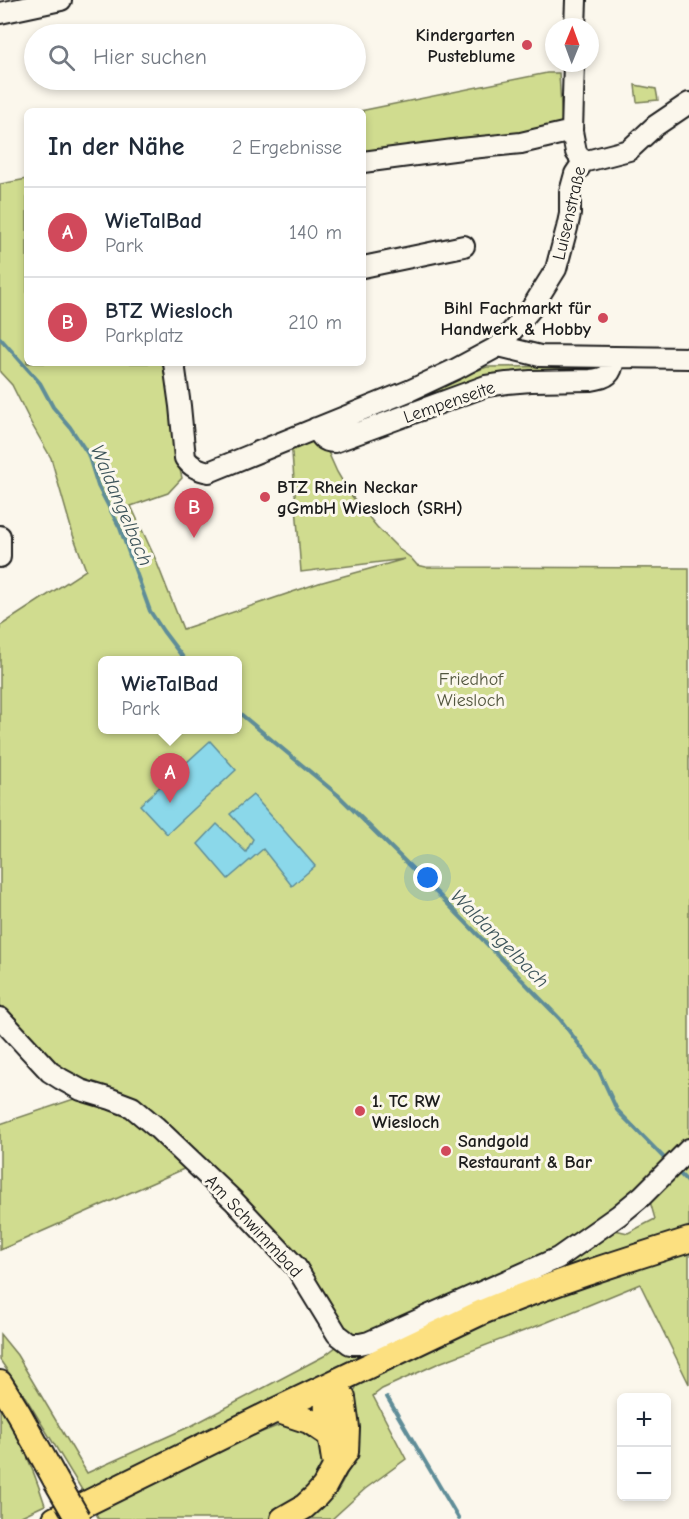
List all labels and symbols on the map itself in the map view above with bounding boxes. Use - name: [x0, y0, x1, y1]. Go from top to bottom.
- north arrow: [545, 18, 599, 72]
- place label: Kindergarten Pusteblume: [415, 25, 515, 67]
- marker: Kindergarten Pusteblume: [520, 38, 534, 52]
- street label: Luisenstraße: [548, 164, 590, 262]
- place label: Bihl Fachmarkt für Handwerk & Hobby: [441, 298, 592, 340]
- marker: Bihl Fachmarkt für Handwerk & Hobby: [596, 311, 610, 325]
- street label: Lempenseite: [401, 377, 498, 428]
- water label: Waldangelbach: [86, 441, 157, 569]
- place label: BTZ Rhein Neckar gGmbH Wiesloch (SRH): [277, 477, 463, 519]
- pin: B: [174, 488, 214, 538]
- marker: BTZ Rhein Neckar gGmbH Wiesloch (SRH): [258, 490, 272, 504]
- park label: Friedhof Wiesloch: [437, 669, 505, 711]
- pin: A: [150, 754, 190, 803]
- your location: [413, 863, 442, 892]
- water label: Waldangelbach: [446, 884, 554, 992]
- place label: 1. TC RW Wiesloch: [372, 1091, 441, 1133]
- marker: 1. TC RW Wiesloch: [353, 1104, 367, 1118]
- place label: Sandgold Restaurant & Bar: [458, 1131, 593, 1173]
- marker: Sandgold Restaurant & Bar: [439, 1144, 453, 1158]
- street label: Am Schwimmbad: [201, 1171, 307, 1282]

